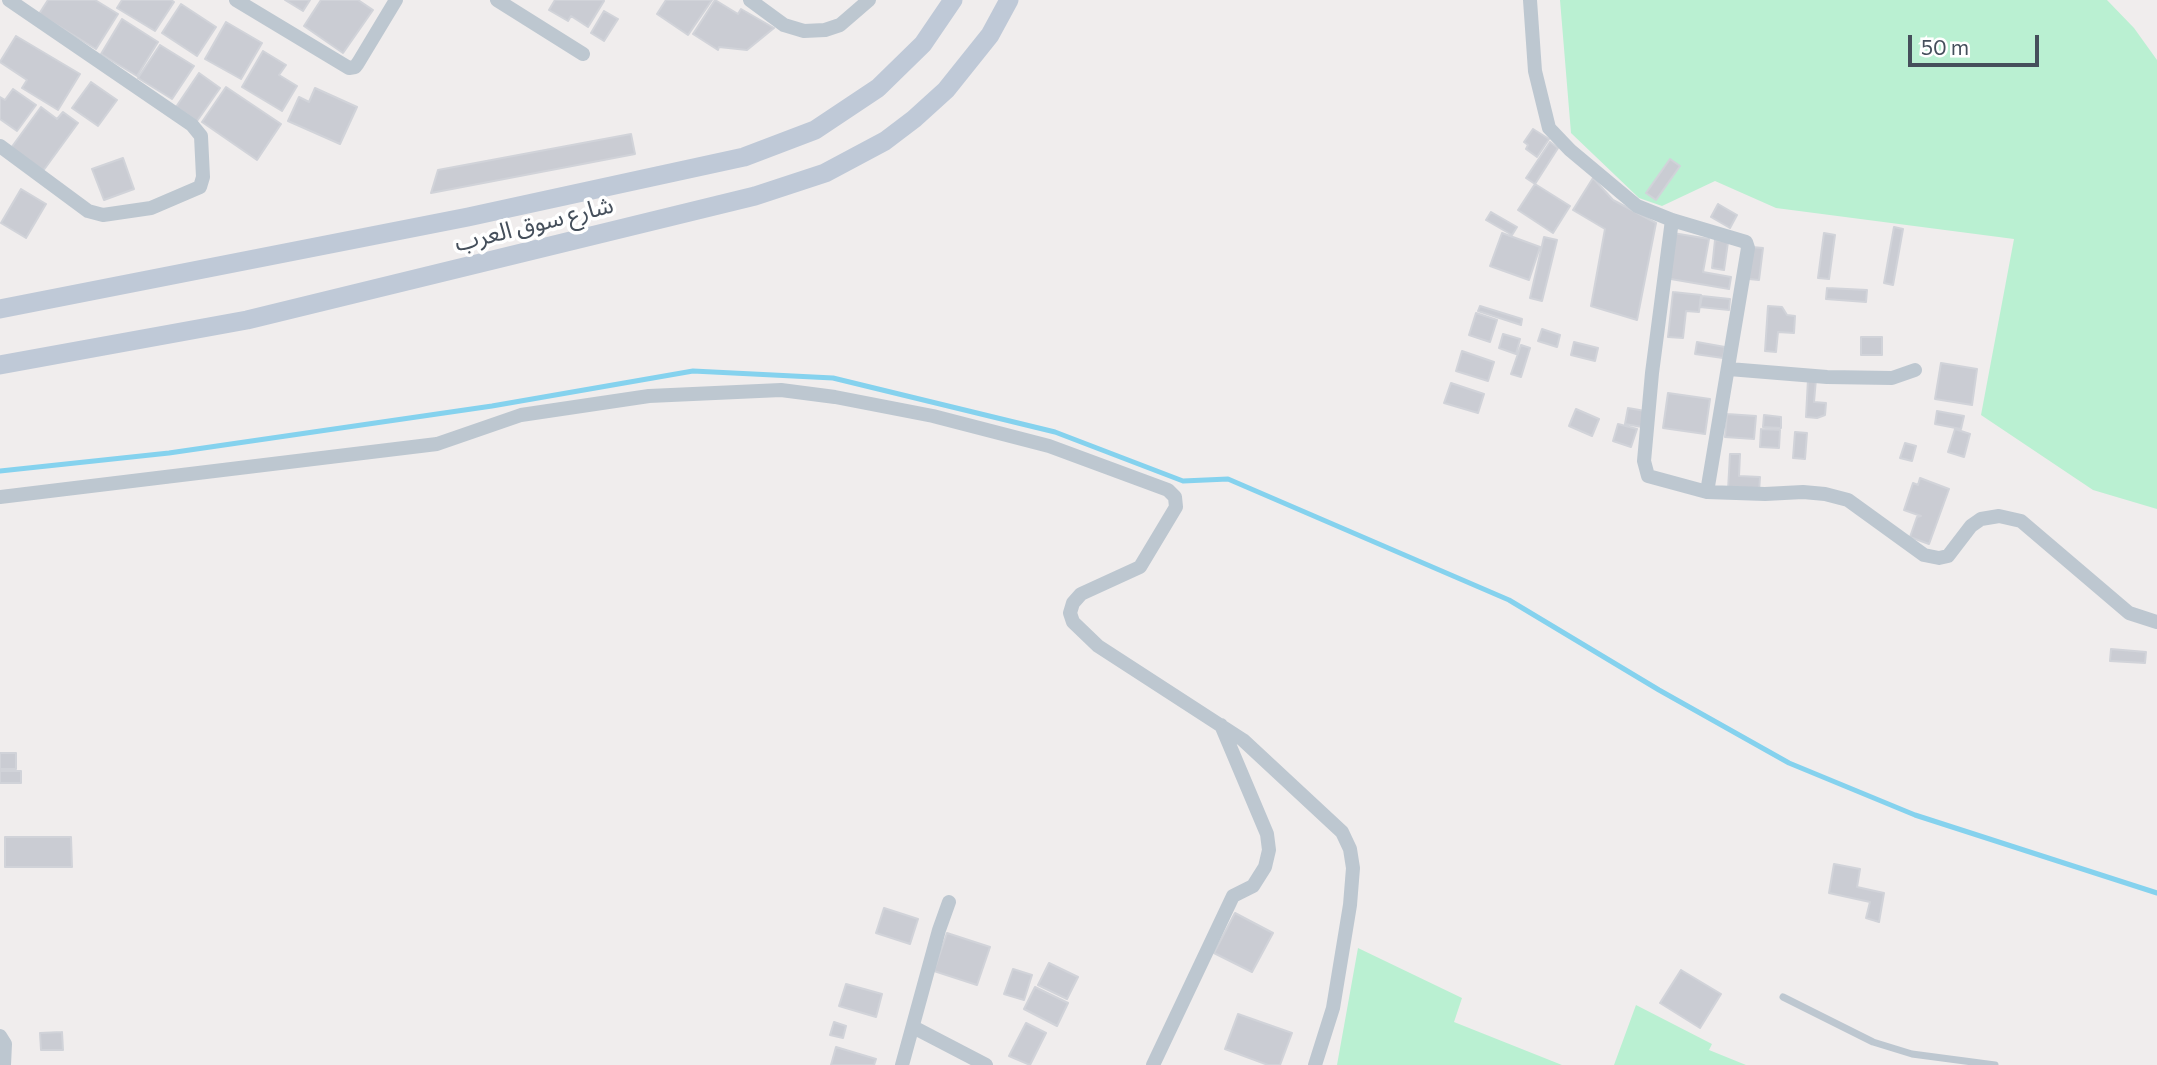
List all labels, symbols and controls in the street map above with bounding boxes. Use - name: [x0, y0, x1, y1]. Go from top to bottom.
- scale bar: [1912, 21, 2043, 65]
- text: 50 m: [1921, 34, 1969, 59]
- street label: شارع سوق العرب: [452, 190, 616, 258]

